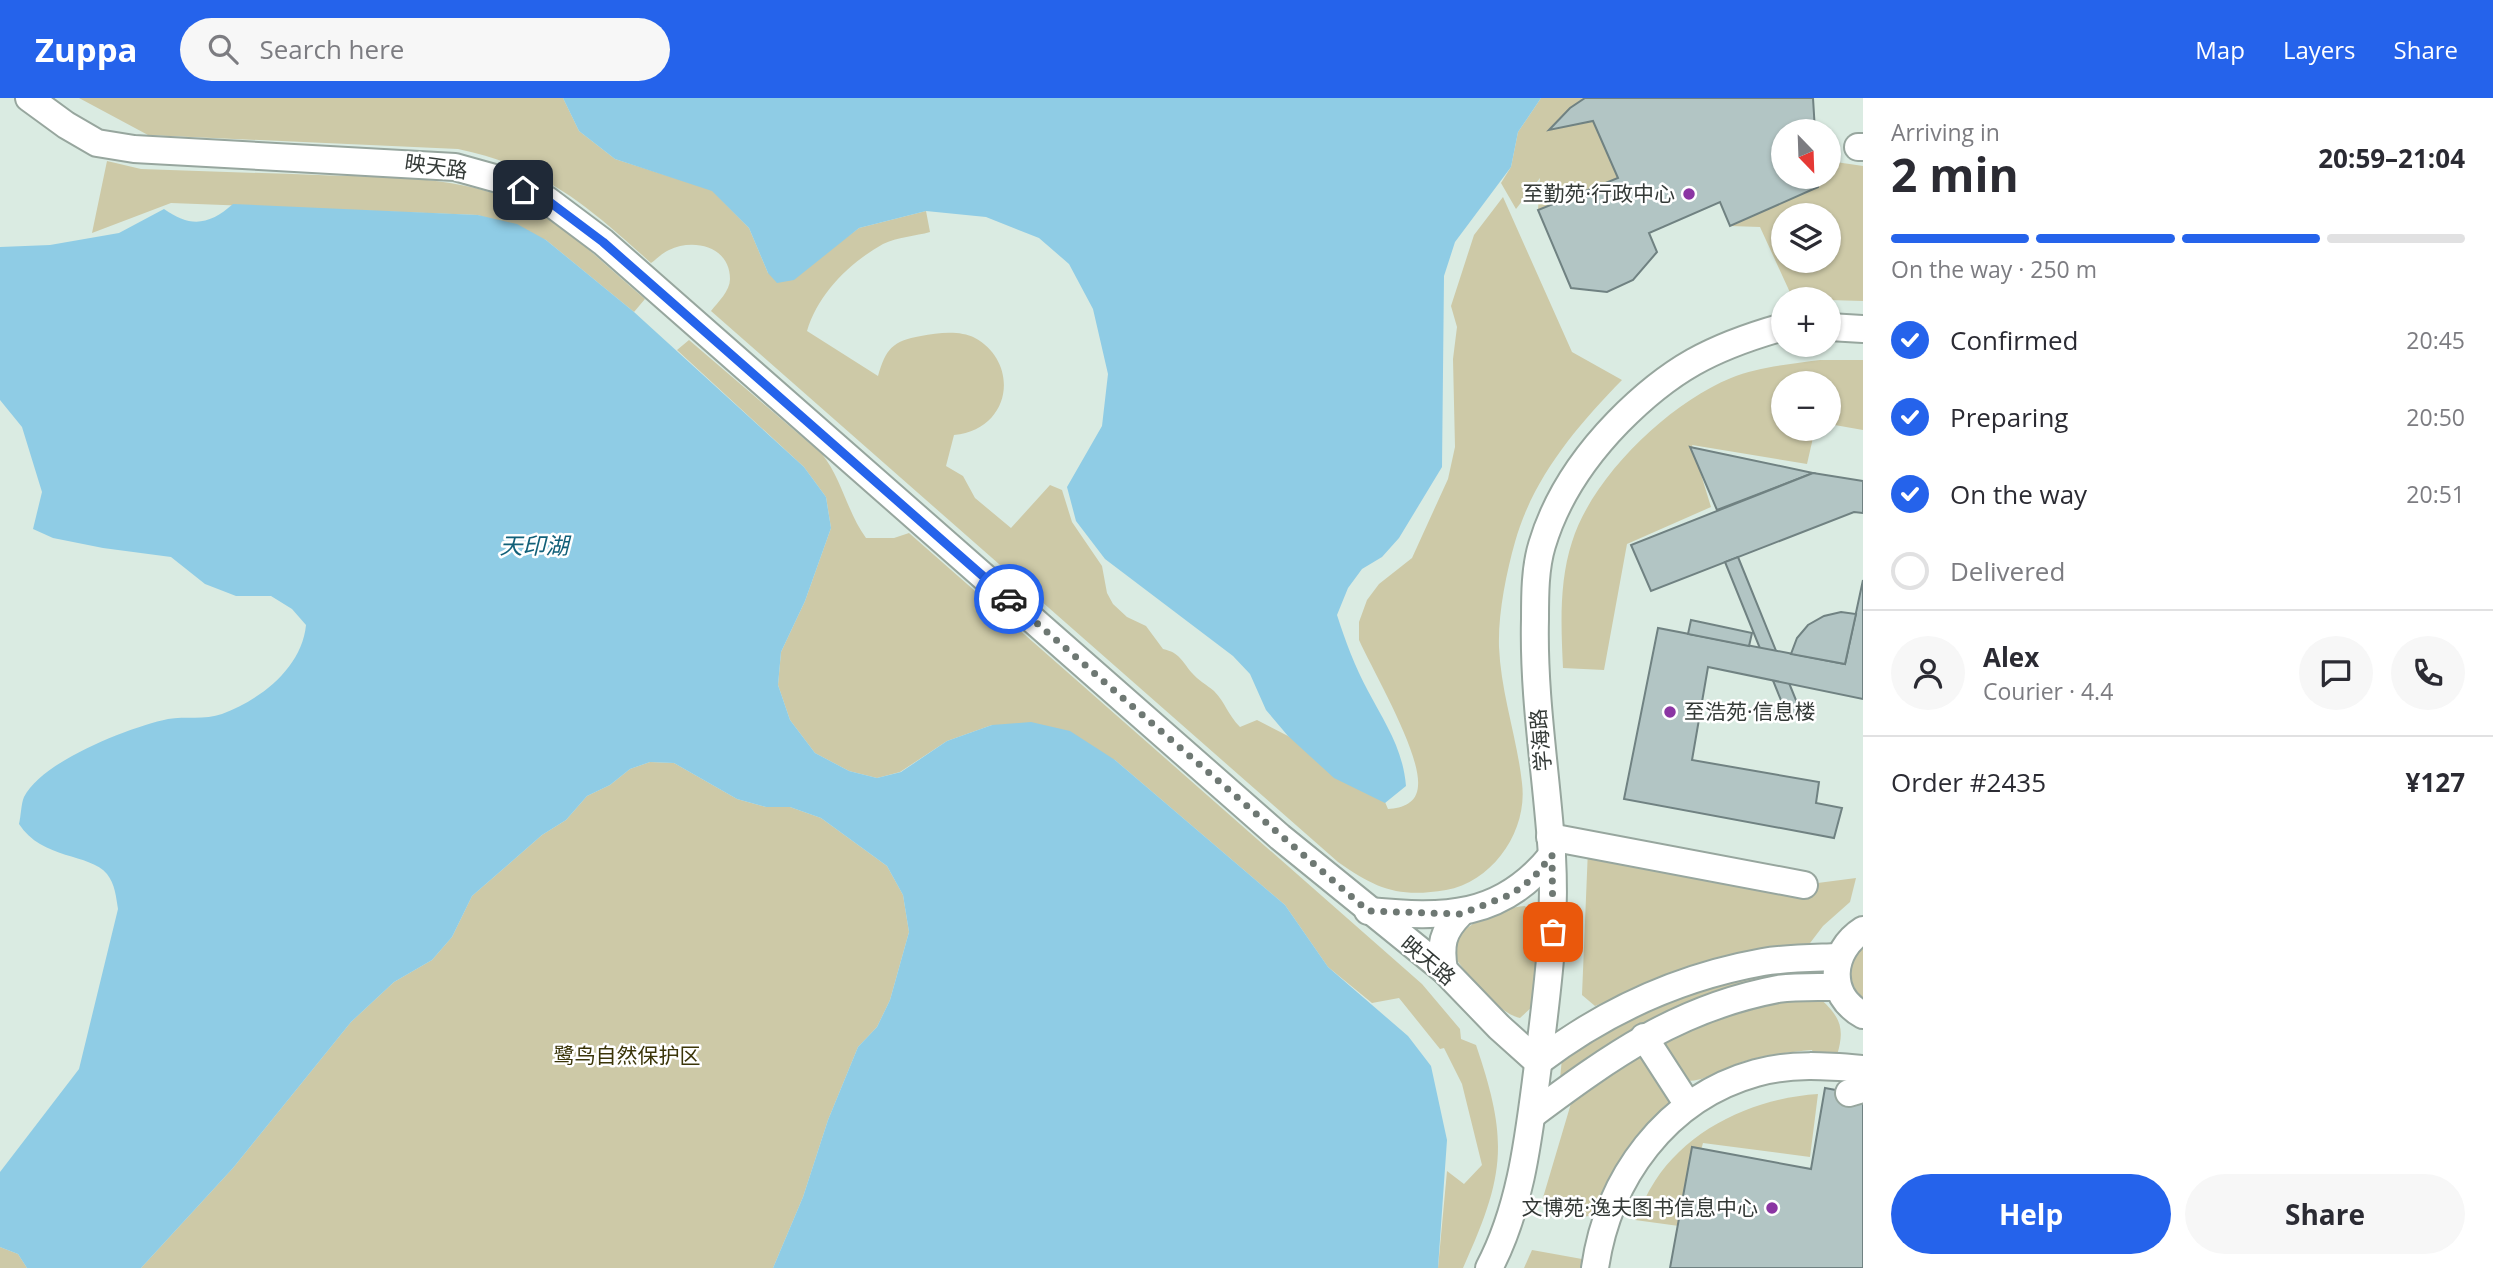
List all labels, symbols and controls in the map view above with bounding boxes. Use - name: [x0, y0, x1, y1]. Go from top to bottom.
- search box: [180, 18, 670, 81]
- text: Zuppa: [35, 27, 138, 72]
- icon: search: [204, 30, 242, 68]
- text: Search here: [260, 31, 404, 67]
- text: Map: [2195, 33, 2245, 66]
- text: Layers: [2283, 33, 2356, 66]
- text: Share: [2394, 33, 2458, 66]
- text: Arriving in: [1891, 116, 2000, 148]
- north arrow: [1771, 119, 1841, 189]
- map controls: [1771, 119, 1841, 441]
- text: 20:59–21:04: [2318, 140, 2465, 176]
- text: 2 min: [1891, 143, 2019, 205]
- street label: 映天路: [403, 148, 469, 184]
- pin: [493, 160, 553, 220]
- icon: home: [504, 171, 542, 209]
- place label: 至勤苑·行政中心: [1522, 179, 1675, 207]
- marker: 至勤苑·行政中心: [1681, 186, 1697, 202]
- button: layers: [1771, 203, 1841, 273]
- text: On the way · 250 m: [1891, 253, 2097, 285]
- button: +: [1771, 287, 1841, 357]
- icon: check: [1891, 321, 1929, 359]
- text: Confirmed: [1950, 322, 2078, 358]
- text: 20:45: [2406, 324, 2465, 356]
- button: −: [1771, 371, 1841, 441]
- icon: check: [1891, 398, 1929, 436]
- text: Preparing: [1950, 399, 2068, 435]
- text: 20:50: [2406, 401, 2465, 433]
- icon: check: [1891, 475, 1929, 513]
- text: On the way: [1950, 476, 2087, 512]
- text: 20:51: [2406, 478, 2465, 510]
- water label: 天印湖: [500, 529, 572, 561]
- text: Delivered: [1950, 553, 2065, 589]
- courier: [974, 564, 1044, 634]
- icon: car: [990, 580, 1028, 618]
- button: person: [1891, 636, 1965, 710]
- button: chat: [2299, 636, 2373, 710]
- button: phone: [2391, 636, 2465, 710]
- text: Alex: [1983, 639, 2039, 675]
- text: Courier · 4.4: [1983, 675, 2113, 707]
- place label: 至浩苑·信息楼: [1684, 697, 1816, 725]
- marker: 至浩苑·信息楼: [1662, 704, 1678, 720]
- street label: 学海路: [1523, 707, 1557, 773]
- text: Order #2435: [1891, 764, 2046, 800]
- text: ¥127: [2406, 764, 2465, 800]
- pin: [1523, 902, 1583, 962]
- icon: bag: [1534, 913, 1572, 951]
- street label: 映天路: [1396, 929, 1462, 991]
- park label: 鹭鸟自然保护区: [554, 1041, 701, 1069]
- button: Help: [1891, 1174, 2171, 1254]
- button: Share: [2185, 1174, 2465, 1254]
- place label: 文博苑·逸夫图书信息中心: [1521, 1193, 1758, 1221]
- marker: 文博苑·逸夫图书信息中心: [1764, 1200, 1780, 1216]

